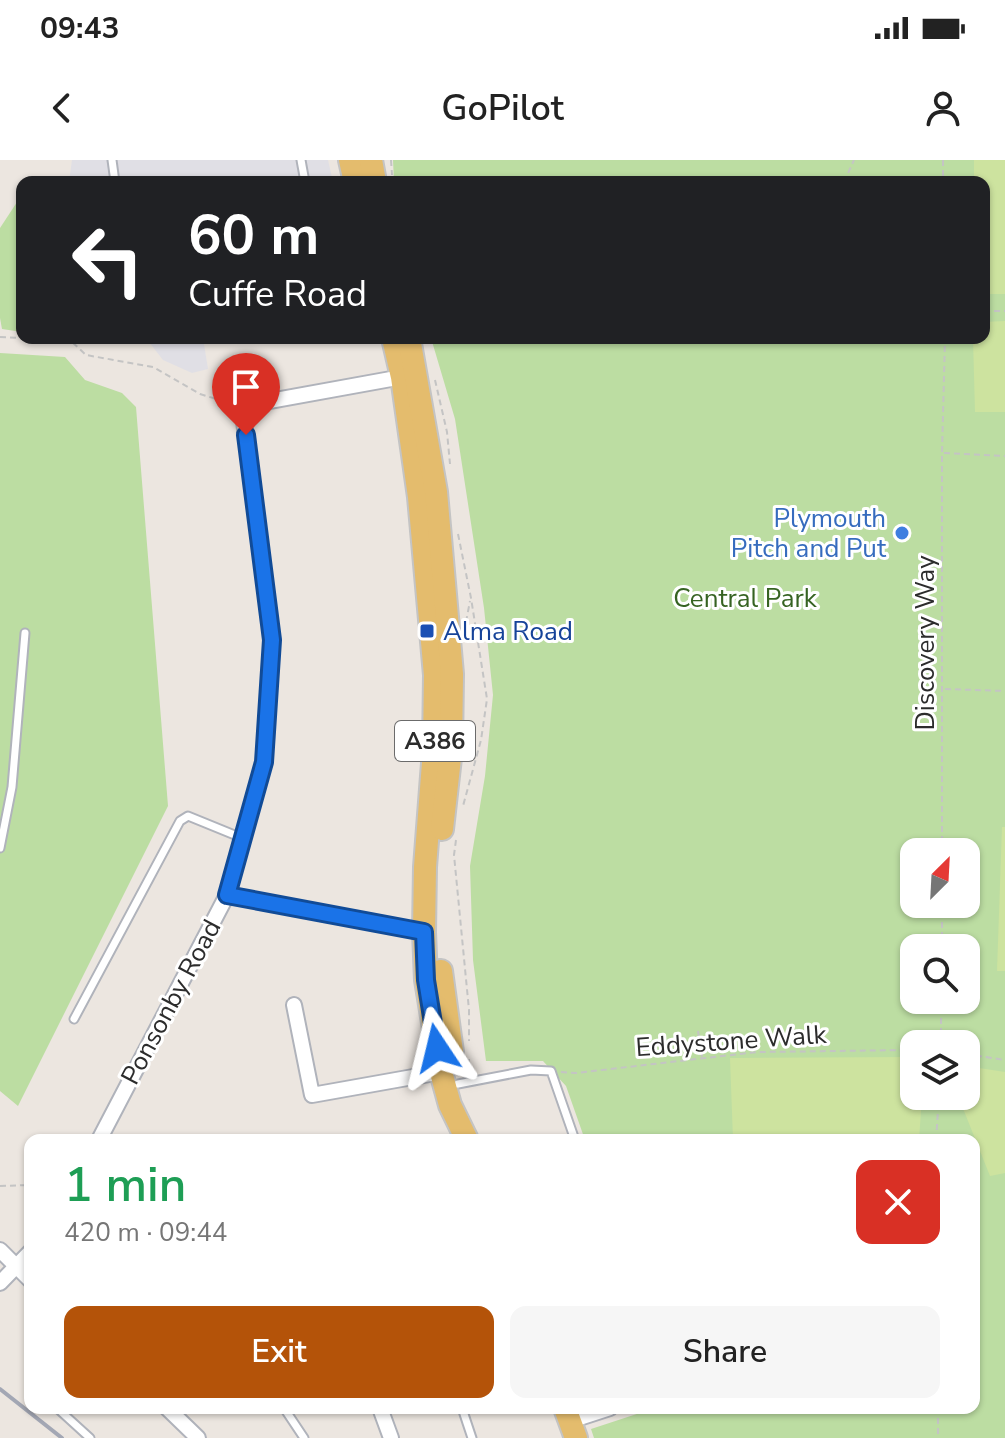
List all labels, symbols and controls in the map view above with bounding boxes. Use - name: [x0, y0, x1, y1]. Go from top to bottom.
- text: 09:43: [40, 8, 119, 49]
- text: GoPilot: [441, 84, 564, 133]
- icon: back: [40, 86, 84, 130]
- icon: person: [921, 86, 965, 130]
- text: 60 m: [188, 197, 319, 274]
- icon: left: [56, 208, 160, 312]
- text: Cuffe Road: [188, 270, 367, 319]
- pin: [212, 353, 280, 435]
- icon: arrive: [224, 365, 268, 409]
- place label: Plymouth Pitch and Put: [731, 501, 887, 566]
- marker: Plymouth Pitch and Put: [893, 524, 911, 542]
- street label: Discovery Way: [908, 555, 943, 731]
- park label: Central Park: [673, 581, 818, 616]
- place label: Alma Road: [443, 614, 573, 649]
- marker: Alma Road: [418, 622, 436, 640]
- road number: A386: [395, 721, 475, 761]
- north arrow: [900, 838, 980, 918]
- map controls: [900, 838, 980, 1110]
- street label: Ponsonby Road: [113, 913, 229, 1091]
- button: search: [900, 934, 980, 1014]
- position arrow: [395, 1006, 479, 1090]
- street label: Eddystone Walk: [634, 1017, 829, 1065]
- button: layers: [900, 1030, 980, 1110]
- text: 1 min: [64, 1152, 186, 1218]
- button: close: [856, 1160, 940, 1244]
- text: 420 m · 09:44: [64, 1215, 227, 1250]
- button: Exit: [64, 1306, 494, 1398]
- button: Share: [510, 1306, 940, 1398]

